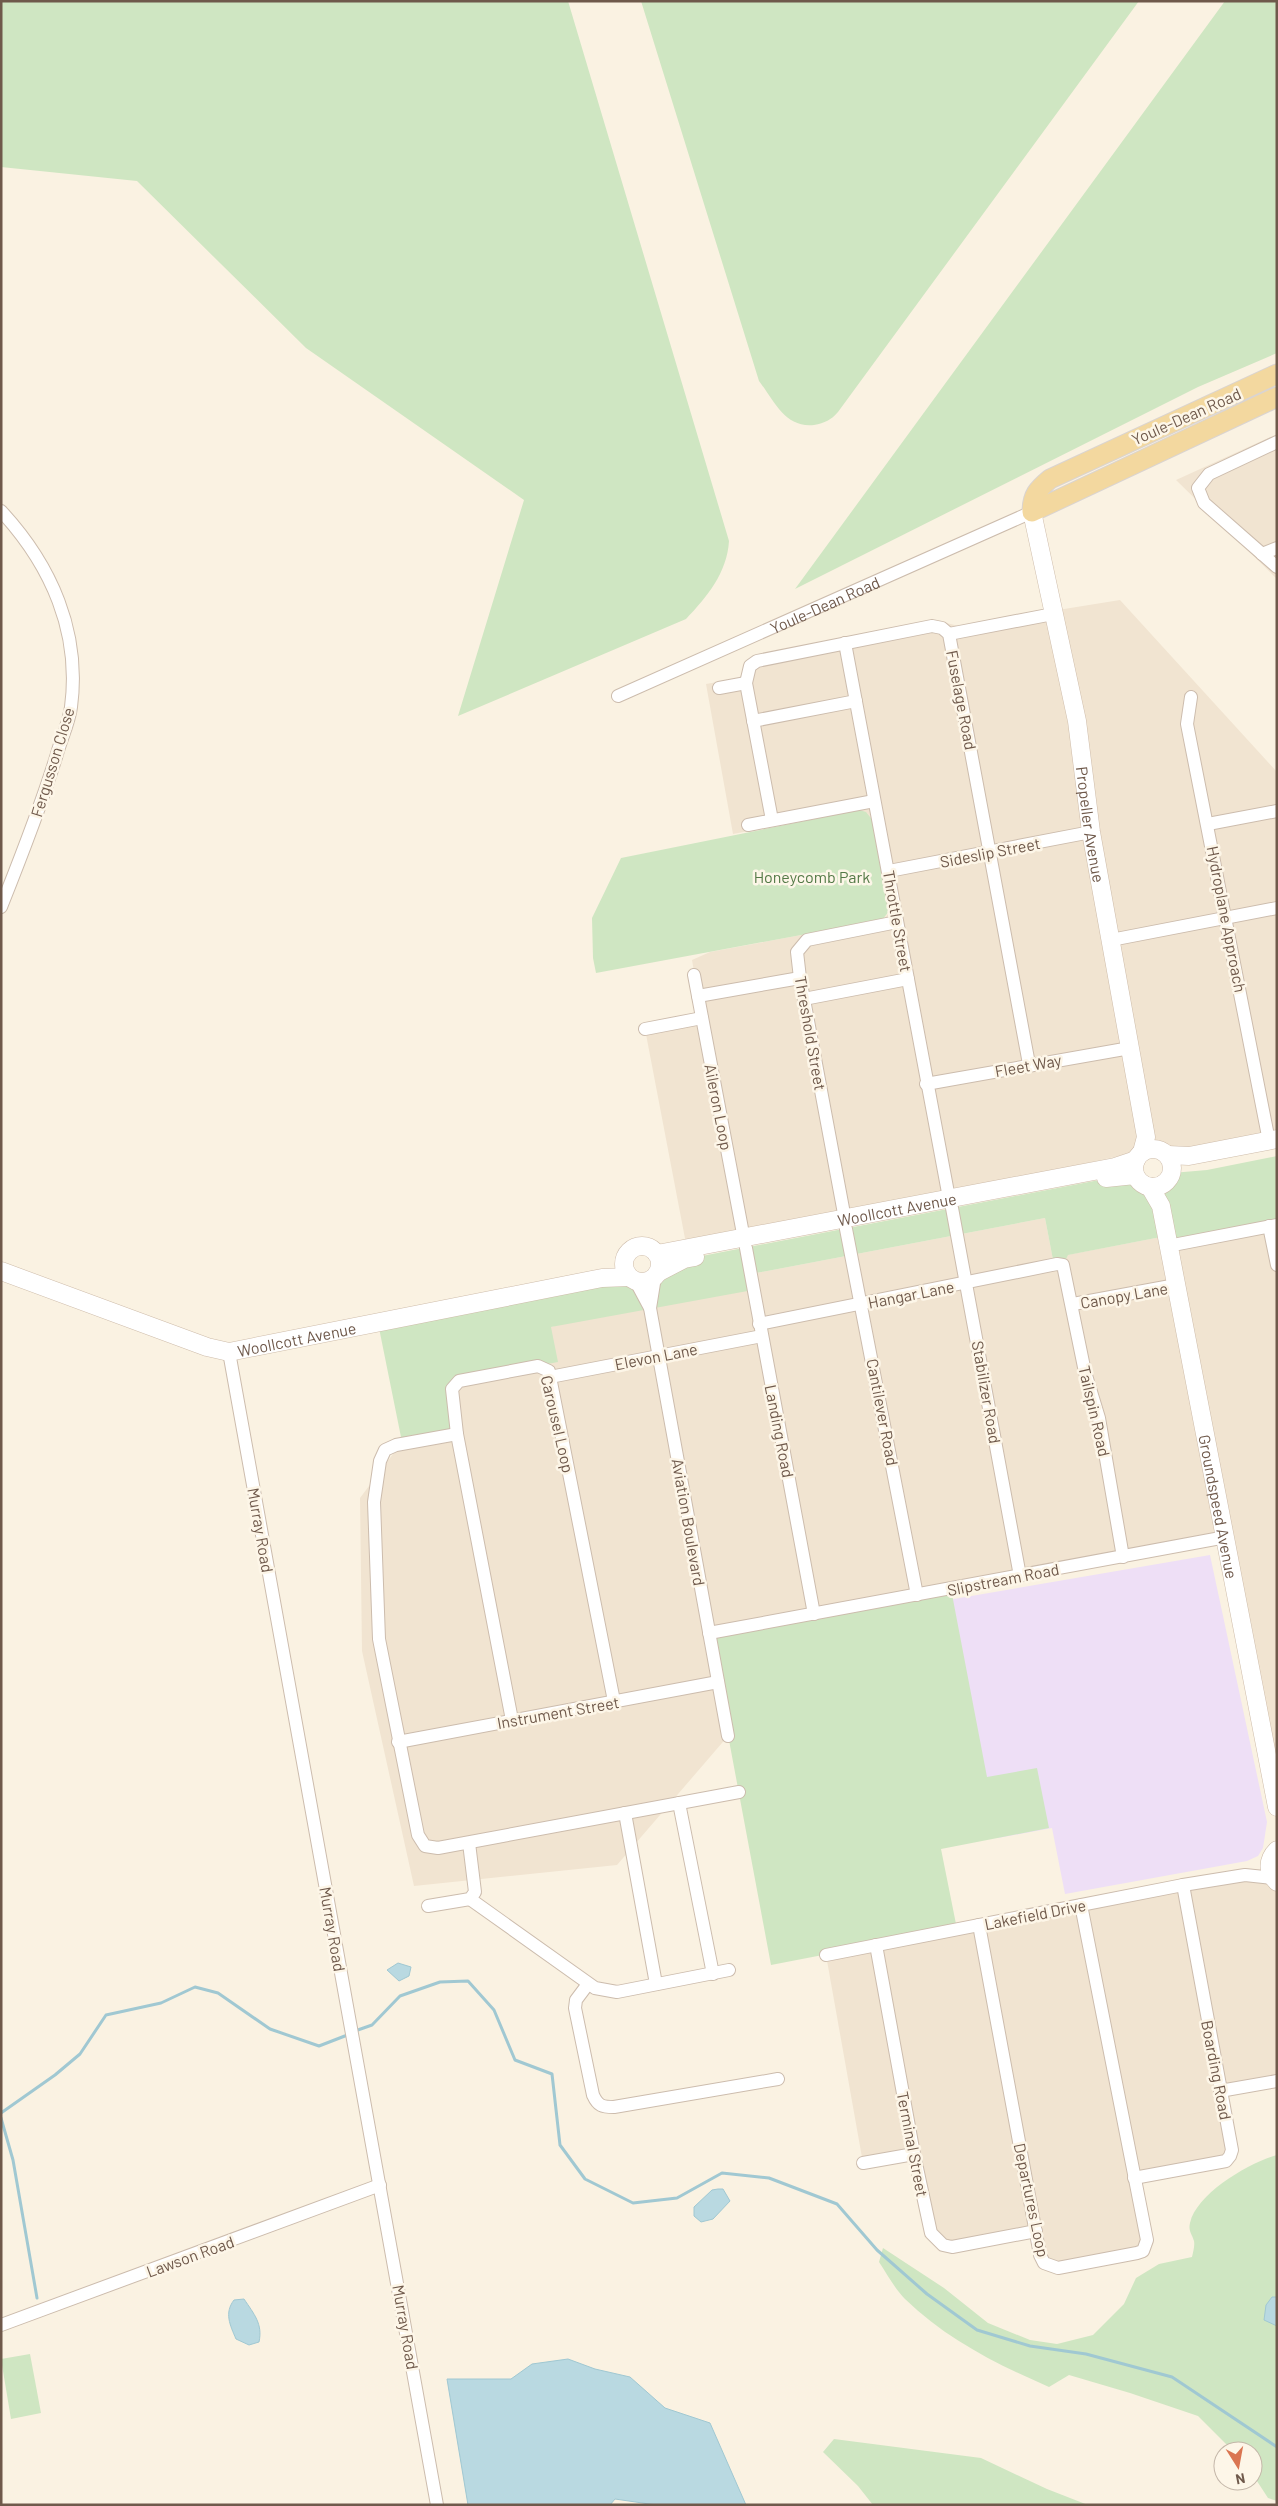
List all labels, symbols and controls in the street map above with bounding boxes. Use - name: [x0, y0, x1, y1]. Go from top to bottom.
- street label: Youle-Dean Road: [1128, 383, 1244, 449]
- street label: Youle-Dean Road: [767, 572, 882, 637]
- street label: Fuselage Road: [943, 649, 981, 751]
- street label: Fergusson Close: [26, 705, 78, 819]
- street label: Propeller Avenue: [1073, 765, 1109, 884]
- street label: Sideslip Street: [938, 833, 1042, 871]
- street label: Hydroplane Approach: [1203, 844, 1251, 994]
- park label: Honeycomb Park: [754, 867, 870, 886]
- street label: Throttle Street: [880, 869, 916, 973]
- street label: Threshold Street: [792, 974, 830, 1092]
- street label: Fleet Way: [993, 1050, 1063, 1080]
- street label: Aileron Loop: [701, 1062, 737, 1152]
- street label: Woollcott Avenue: [836, 1188, 958, 1229]
- street label: Hangar Lane: [866, 1276, 956, 1312]
- street label: Canopy Lane: [1079, 1278, 1169, 1312]
- street label: Woollcott Avenue: [235, 1318, 358, 1360]
- street label: Elevon Lane: [613, 1339, 699, 1373]
- street label: Stabilizer Road: [969, 1339, 1005, 1445]
- street label: Cantilever Road: [863, 1357, 903, 1467]
- street label: Tailspin Road: [1075, 1364, 1115, 1458]
- street label: Carousel Loop: [538, 1373, 578, 1475]
- street label: Landing Road: [762, 1383, 798, 1479]
- street label: Groundspeed Avenue: [1196, 1433, 1242, 1580]
- street label: Aviation Boulevard: [668, 1457, 710, 1587]
- street label: Murray Road: [244, 1486, 278, 1574]
- street label: Slipstream Road: [945, 1559, 1061, 1599]
- street label: Instrument Street: [495, 1692, 621, 1732]
- street label: Murray Road: [316, 1885, 350, 1973]
- street label: Lakefield Drive: [983, 1895, 1087, 1933]
- street label: Boarding Road: [1198, 2018, 1236, 2122]
- street label: Terminal Street: [893, 2090, 933, 2198]
- street label: Departures Loop: [1011, 2141, 1053, 2259]
- street label: Lawson Road: [144, 2231, 236, 2281]
- street label: Murray Road: [389, 2283, 423, 2371]
- north arrow: [1213, 2441, 1263, 2491]
- text: N: [1234, 2470, 1247, 2488]

